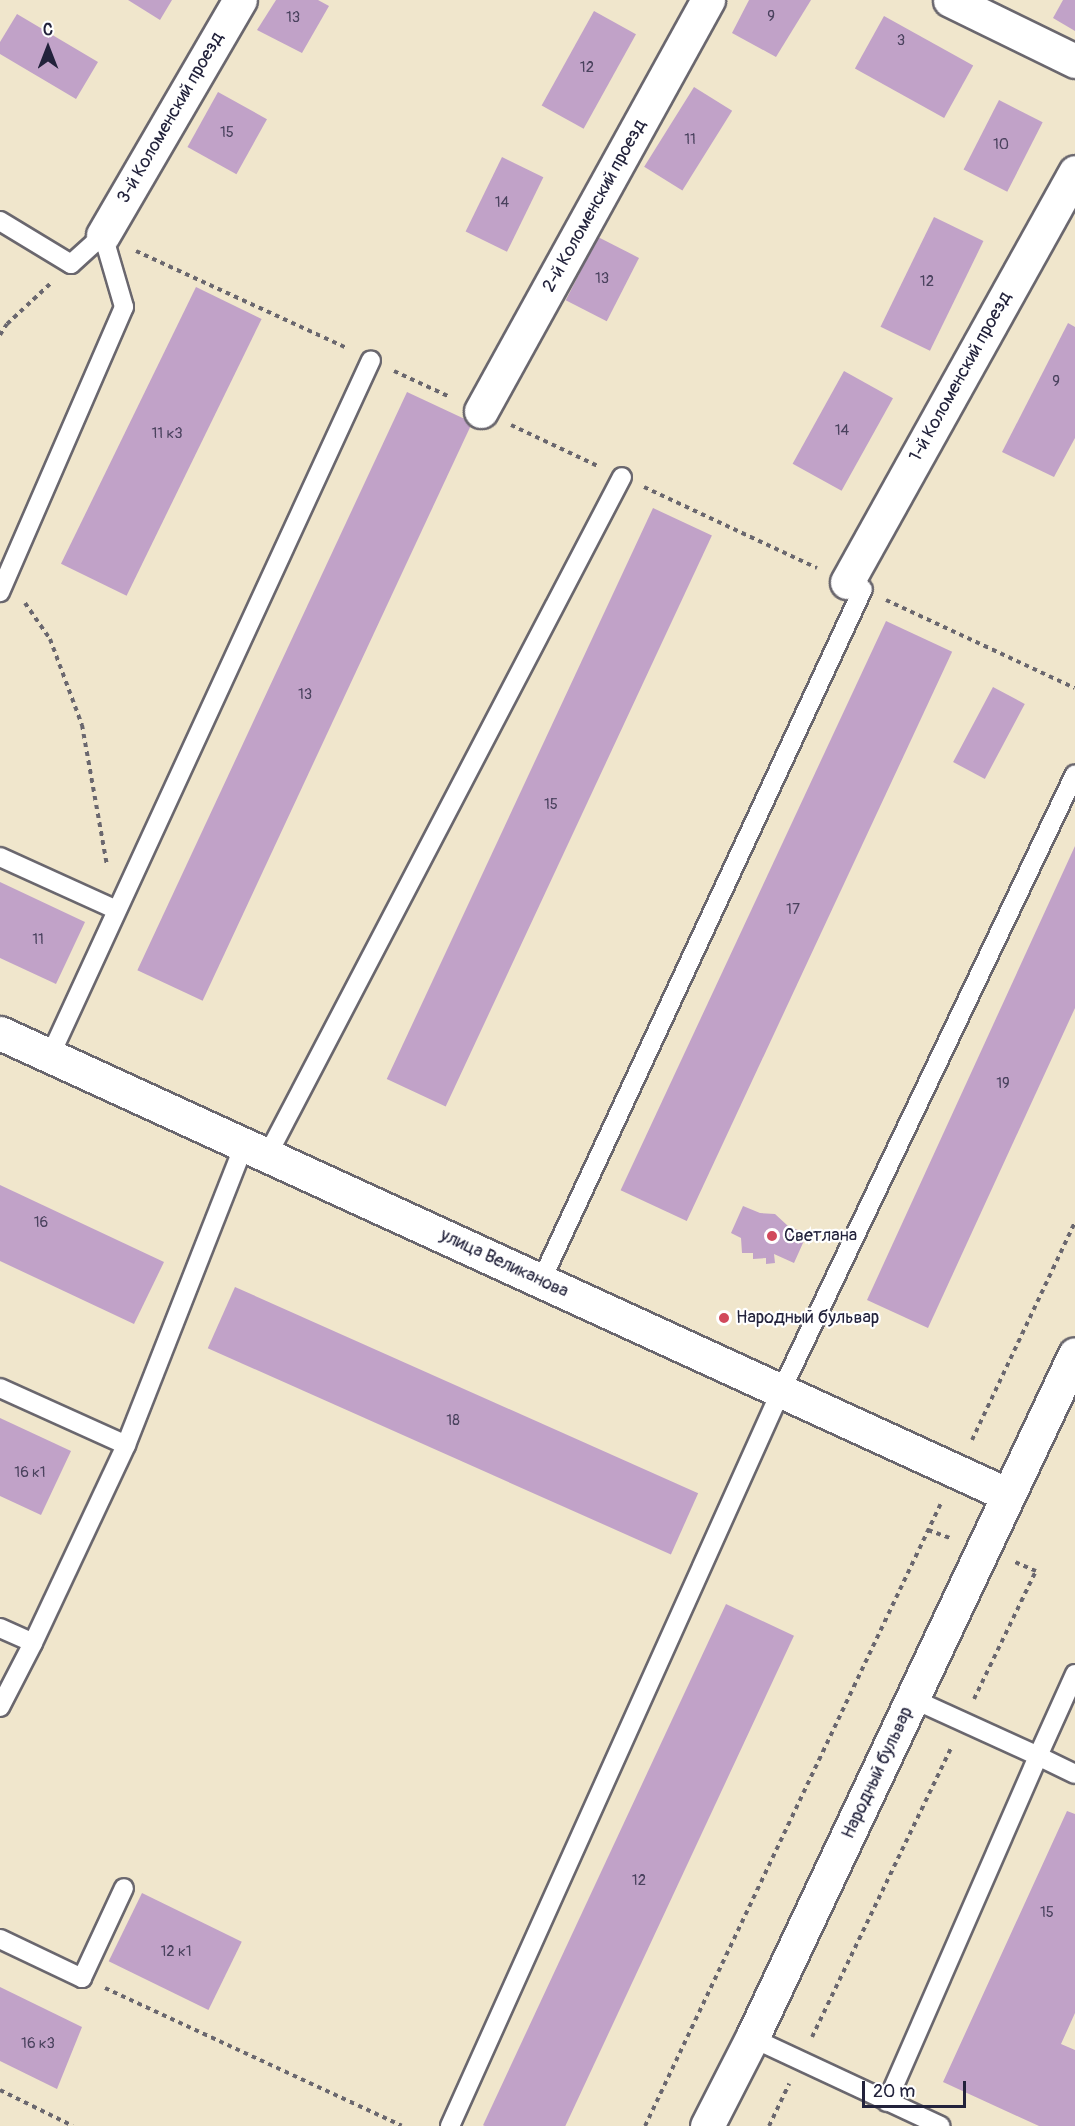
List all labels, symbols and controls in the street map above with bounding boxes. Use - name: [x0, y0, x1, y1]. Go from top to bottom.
- house number: 9: [767, 8, 775, 26]
- house number: 13: [286, 9, 300, 27]
- north arrow: [18, 18, 78, 78]
- text: С: [43, 20, 53, 40]
- street label: 3-й Коломенский проезд: [113, 29, 229, 207]
- house number: 3: [897, 32, 905, 50]
- house number: 12: [580, 59, 594, 77]
- street label: 2-й Коломенский проезд: [539, 116, 651, 296]
- house number: 15: [220, 124, 234, 142]
- house number: 11: [684, 131, 696, 149]
- house number: 10: [993, 136, 1009, 154]
- house number: 14: [495, 194, 509, 212]
- house number: 13: [595, 270, 609, 288]
- house number: 12: [920, 273, 934, 291]
- street label: 1-й Коломенский проезд: [905, 288, 1017, 466]
- house number: 9: [1052, 373, 1060, 391]
- house number: 14: [835, 422, 849, 440]
- house number: 11 к3: [151, 425, 183, 443]
- house number: 13: [298, 686, 312, 704]
- house number: 15: [544, 796, 558, 814]
- house number: 17: [786, 901, 800, 919]
- house number: 11: [32, 931, 44, 949]
- house number: 19: [996, 1075, 1010, 1093]
- house number: 16: [34, 1214, 48, 1232]
- street label: улица Великанова: [437, 1225, 571, 1303]
- place label: Светлана: [784, 1225, 857, 1247]
- marker: Светлана: [765, 1229, 779, 1243]
- place label: Народный бульвар: [736, 1307, 879, 1329]
- marker: Народный бульвар: [717, 1311, 731, 1325]
- house number: 18: [446, 1412, 460, 1430]
- house number: 16 к1: [14, 1464, 46, 1482]
- street label: Народный бульвар: [838, 1703, 918, 1843]
- house number: 12: [632, 1872, 646, 1890]
- house number: 15: [1040, 1904, 1054, 1922]
- house number: 12 к1: [160, 1943, 192, 1961]
- house number: 16 к3: [21, 2035, 55, 2053]
- scale bar: [865, 2069, 968, 2107]
- text: 20 m: [873, 2080, 915, 2103]

